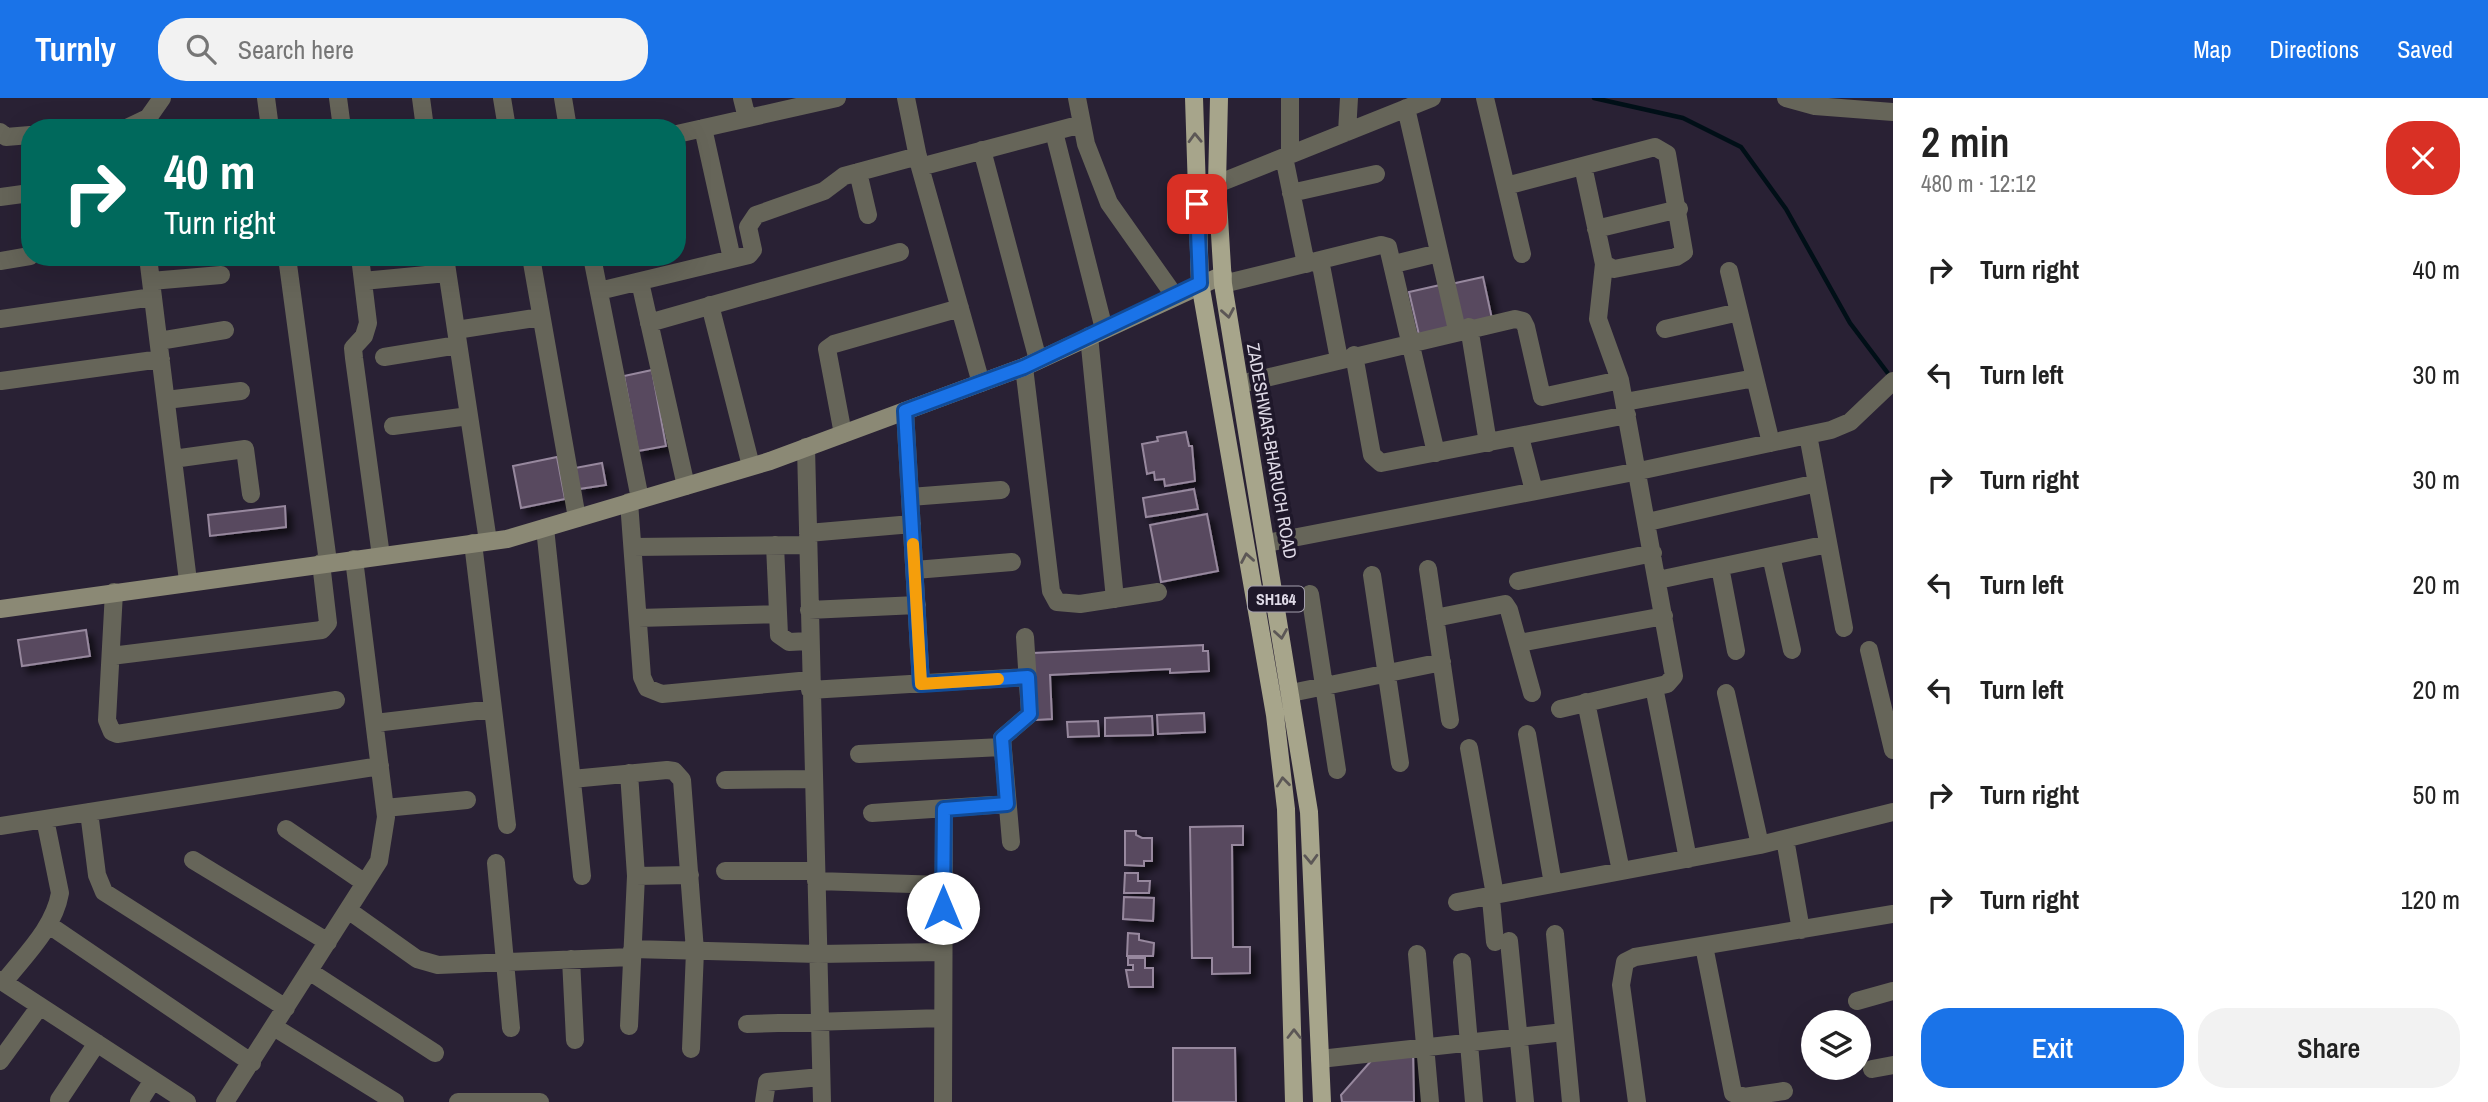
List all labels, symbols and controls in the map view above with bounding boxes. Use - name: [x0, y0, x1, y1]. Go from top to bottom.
- search box: [158, 18, 648, 81]
- text: Turnly: [35, 27, 116, 71]
- icon: search: [182, 30, 220, 68]
- text: Search here: [238, 32, 354, 67]
- text: Map: [2193, 33, 2231, 65]
- text: Directions: [2269, 33, 2359, 65]
- text: Saved: [2397, 33, 2453, 65]
- text: 2 min: [1921, 114, 2010, 170]
- button: close: [2386, 121, 2460, 195]
- one-way arrow: [1188, 132, 1203, 143]
- text: 40 m: [164, 138, 256, 204]
- icon: right: [49, 147, 140, 238]
- text: 480 m · 12:12: [1921, 168, 2036, 199]
- pin: [1167, 174, 1227, 234]
- icon: arrive: [1178, 185, 1216, 223]
- text: Turn right: [164, 201, 276, 244]
- icon: right: [1921, 251, 1959, 289]
- text: Turn right: [1980, 252, 2079, 287]
- text: 40 m: [2413, 252, 2460, 287]
- one-way arrow: [1220, 307, 1235, 319]
- street label: ZADESHWAR-BHARUCH ROAD: [1241, 341, 1303, 561]
- icon: left: [1921, 356, 1959, 394]
- text: Turn left: [1980, 357, 2064, 392]
- text: 30 m: [2413, 357, 2460, 392]
- icon: right: [1921, 461, 1959, 499]
- text: Turn right: [1980, 462, 2079, 497]
- text: 30 m: [2413, 462, 2460, 497]
- one-way arrow: [1240, 552, 1255, 563]
- icon: left: [1921, 566, 1959, 604]
- text: Turn left: [1980, 567, 2064, 602]
- text: 20 m: [2413, 567, 2460, 602]
- road number: SH164: [1248, 586, 1304, 612]
- one-way arrow: [1273, 628, 1288, 640]
- icon: left: [1921, 671, 1959, 709]
- text: Turn left: [1980, 672, 2064, 707]
- text: 20 m: [2413, 672, 2460, 707]
- one-way arrow: [1275, 776, 1290, 788]
- icon: right: [1921, 776, 1959, 814]
- text: Turn right: [1980, 777, 2079, 812]
- text: 50 m: [2413, 777, 2460, 812]
- one-way arrow: [1304, 854, 1319, 865]
- position arrow: [906, 871, 980, 945]
- icon: right: [1921, 881, 1959, 919]
- text: Turn right: [1980, 882, 2079, 917]
- text: 120 m: [2401, 882, 2460, 917]
- button: Exit: [1921, 1008, 2184, 1088]
- button: Share: [2198, 1008, 2460, 1088]
- map controls: [1801, 1010, 1871, 1080]
- button: layers: [1801, 1010, 1871, 1080]
- one-way arrow: [1286, 1028, 1302, 1039]

